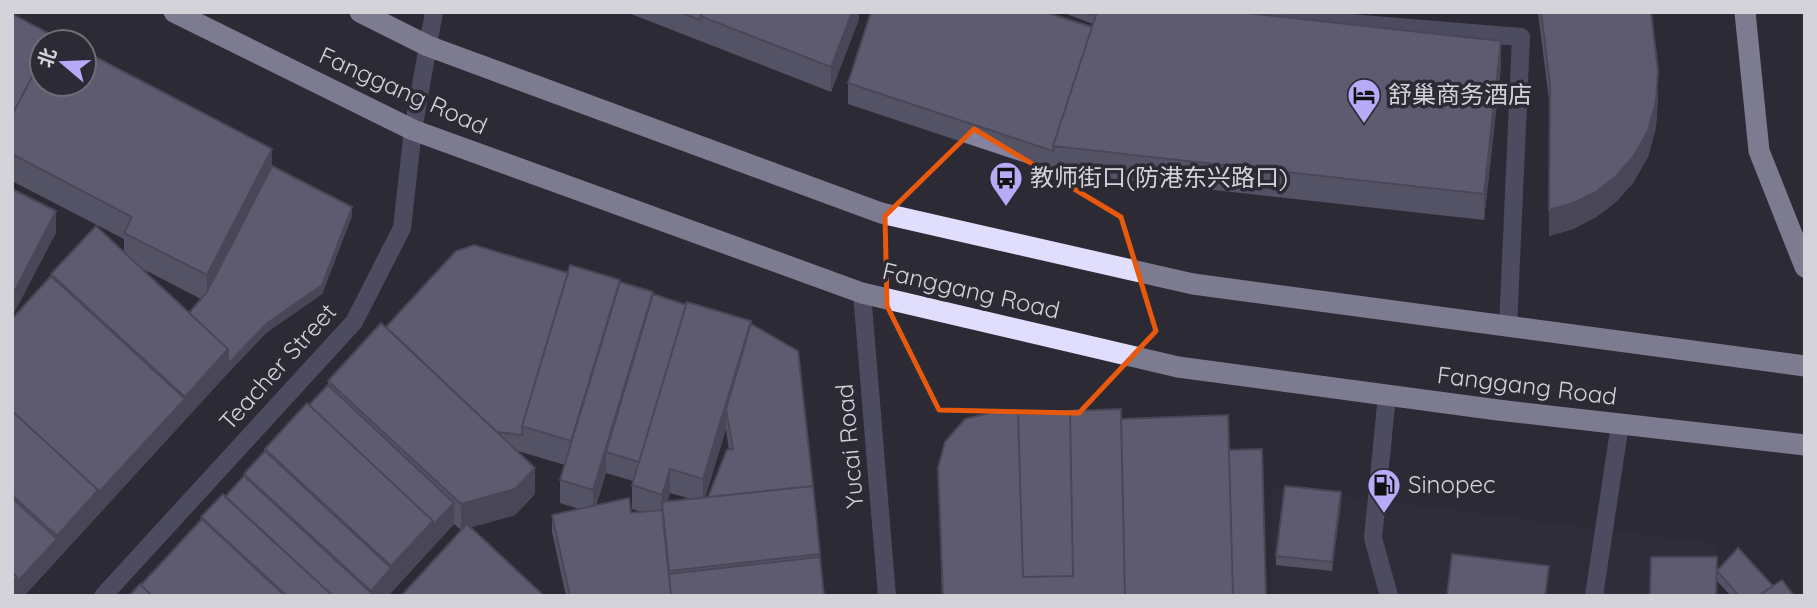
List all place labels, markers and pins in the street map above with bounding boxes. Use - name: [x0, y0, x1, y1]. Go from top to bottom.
- hotel icon: 舒巢商务酒店: [1345, 76, 1383, 125]
- place label: 舒巢商务酒店: [1388, 79, 1532, 109]
- bus stop icon: 教师街口(防港东兴路口): [987, 159, 1025, 208]
- place label: 教师街口(防港东兴路口): [1030, 162, 1288, 192]
- fuel station icon: Sinopec: [1365, 466, 1403, 515]
- place label: Sinopec: [1408, 469, 1496, 499]

